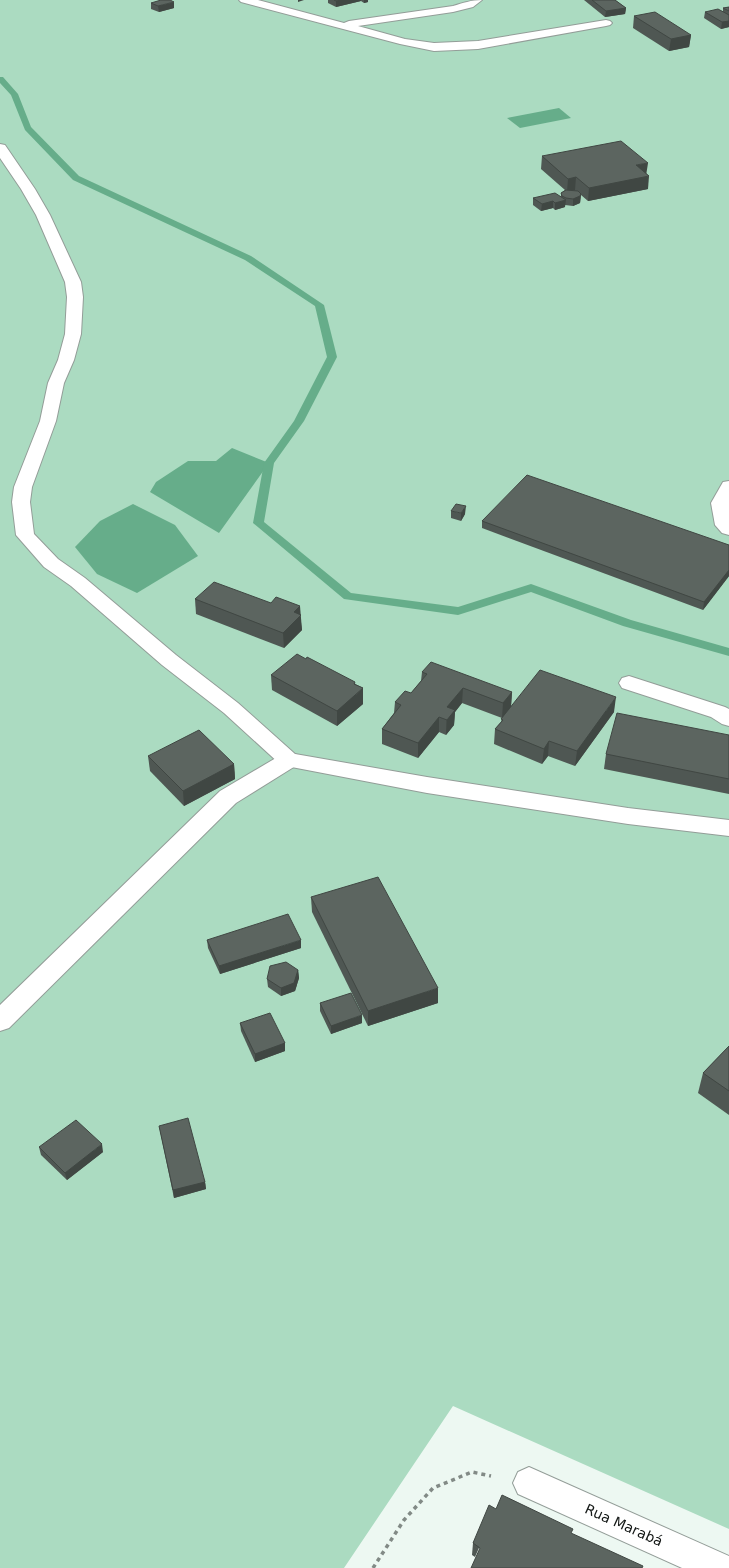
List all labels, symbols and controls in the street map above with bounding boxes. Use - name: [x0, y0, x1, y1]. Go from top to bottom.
- street label: Rua Marabá: [583, 1501, 665, 1549]

